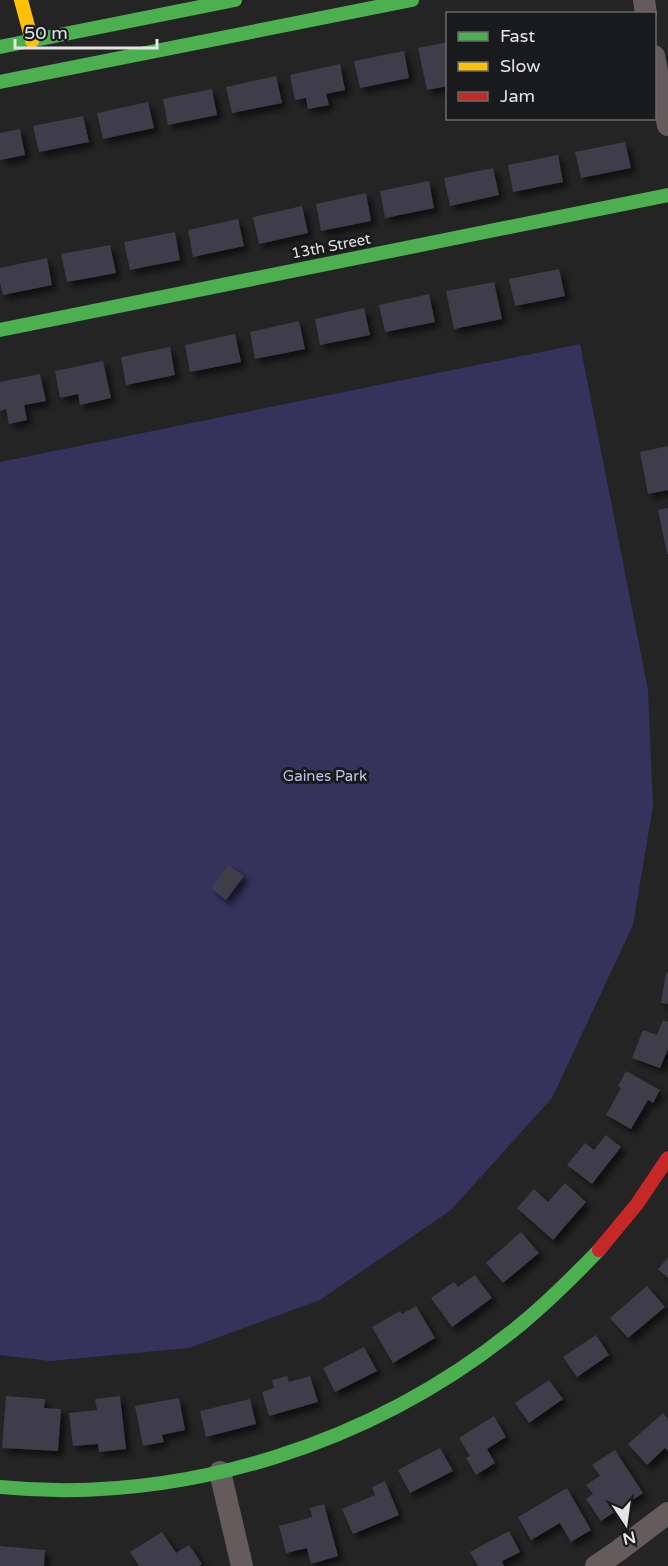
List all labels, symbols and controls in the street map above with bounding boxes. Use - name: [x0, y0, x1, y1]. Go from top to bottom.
- scale bar: [15, 12, 158, 50]
- legend: [446, 12, 656, 120]
- text: 50 m: [24, 22, 68, 44]
- text: Fast: [500, 25, 535, 47]
- text: Slow: [500, 55, 541, 77]
- text: Jam: [500, 85, 535, 107]
- street label: 13th Street: [290, 229, 372, 263]
- park label: Gaines Park: [283, 767, 367, 785]
- north arrow: [596, 1494, 656, 1554]
- text: N: [621, 1526, 638, 1549]

